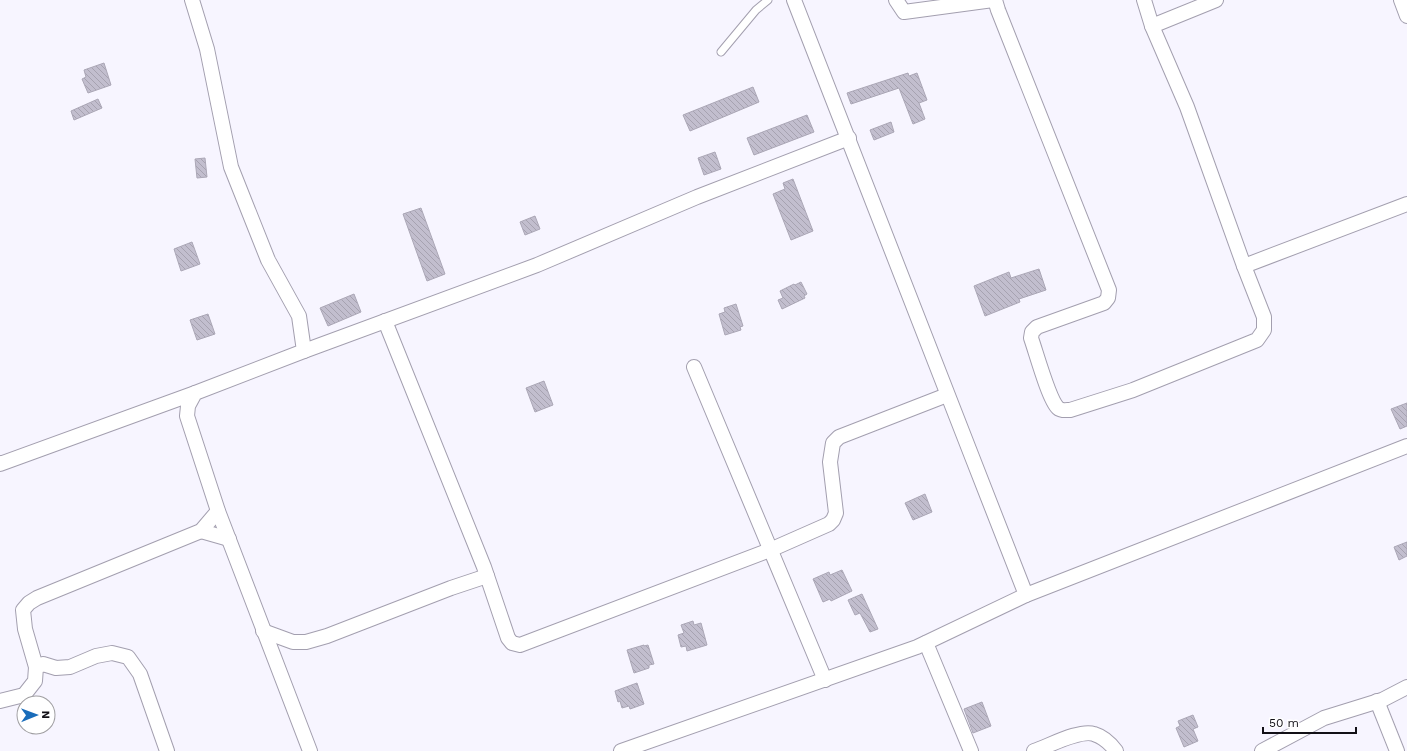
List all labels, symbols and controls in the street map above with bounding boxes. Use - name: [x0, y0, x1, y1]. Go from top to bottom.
- north arrow: [16, 695, 56, 735]
- scale bar: [1263, 709, 1356, 735]
- text: N: [39, 711, 52, 719]
- text: 50 m: [1269, 716, 1299, 730]

